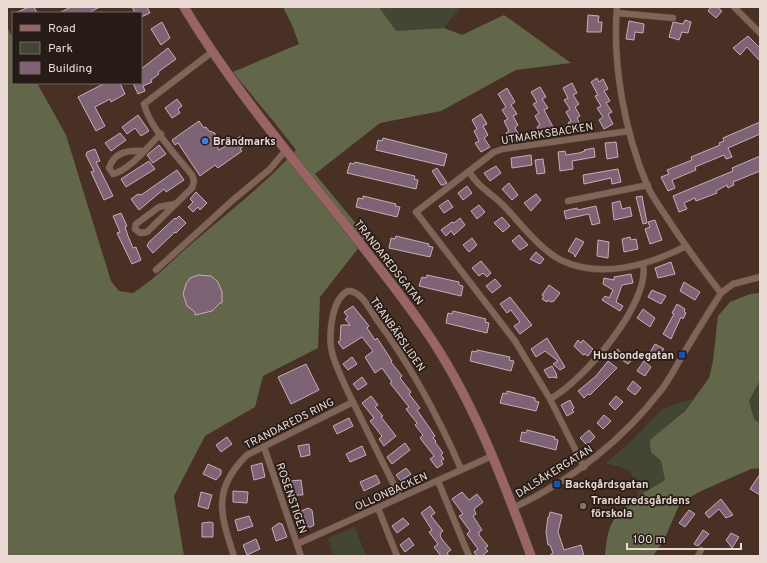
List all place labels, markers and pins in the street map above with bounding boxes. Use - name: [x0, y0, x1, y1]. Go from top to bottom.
- place label: Brändmarks: [213, 135, 276, 149]
- marker: Brändmarks: [200, 136, 210, 146]
- place label: Husbondegatan: [593, 349, 674, 363]
- marker: Husbondegatan: [677, 350, 687, 360]
- place label: Backgårdsgatan: [565, 478, 648, 492]
- marker: Backgårdsgatan: [552, 479, 562, 489]
- place label: Trandaredsgårdens förskola: [591, 494, 690, 521]
- marker: Trandaredsgårdens förskola: [578, 501, 588, 511]

